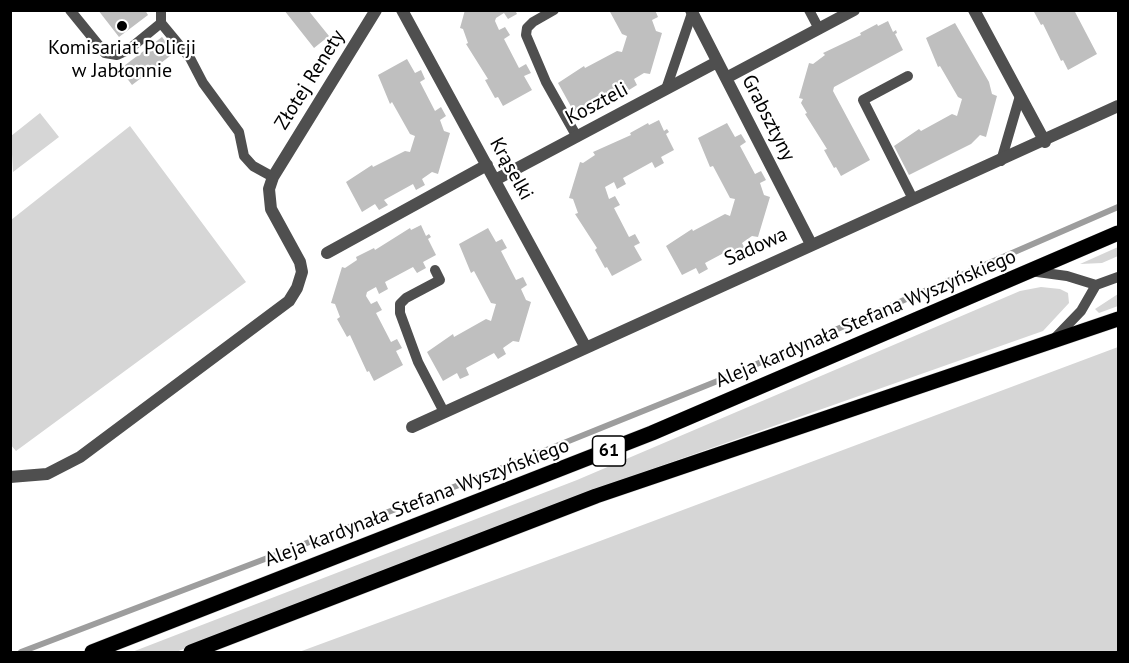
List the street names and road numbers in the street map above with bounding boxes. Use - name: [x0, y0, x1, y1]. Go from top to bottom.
- street label: Złotej Renety: [270, 26, 350, 134]
- street label: Grabsztyny: [736, 71, 800, 165]
- street label: Koszteli: [562, 78, 632, 130]
- street label: Krąselki: [484, 134, 538, 204]
- street label: Sadowa: [721, 223, 791, 271]
- street label: Aleja kardynała Stefana Wyszyńskiego: [712, 245, 1020, 393]
- street label: Aleja kardynała Stefana Wyszyńskiego: [261, 434, 573, 572]
- road number: 61: [592, 436, 626, 466]

